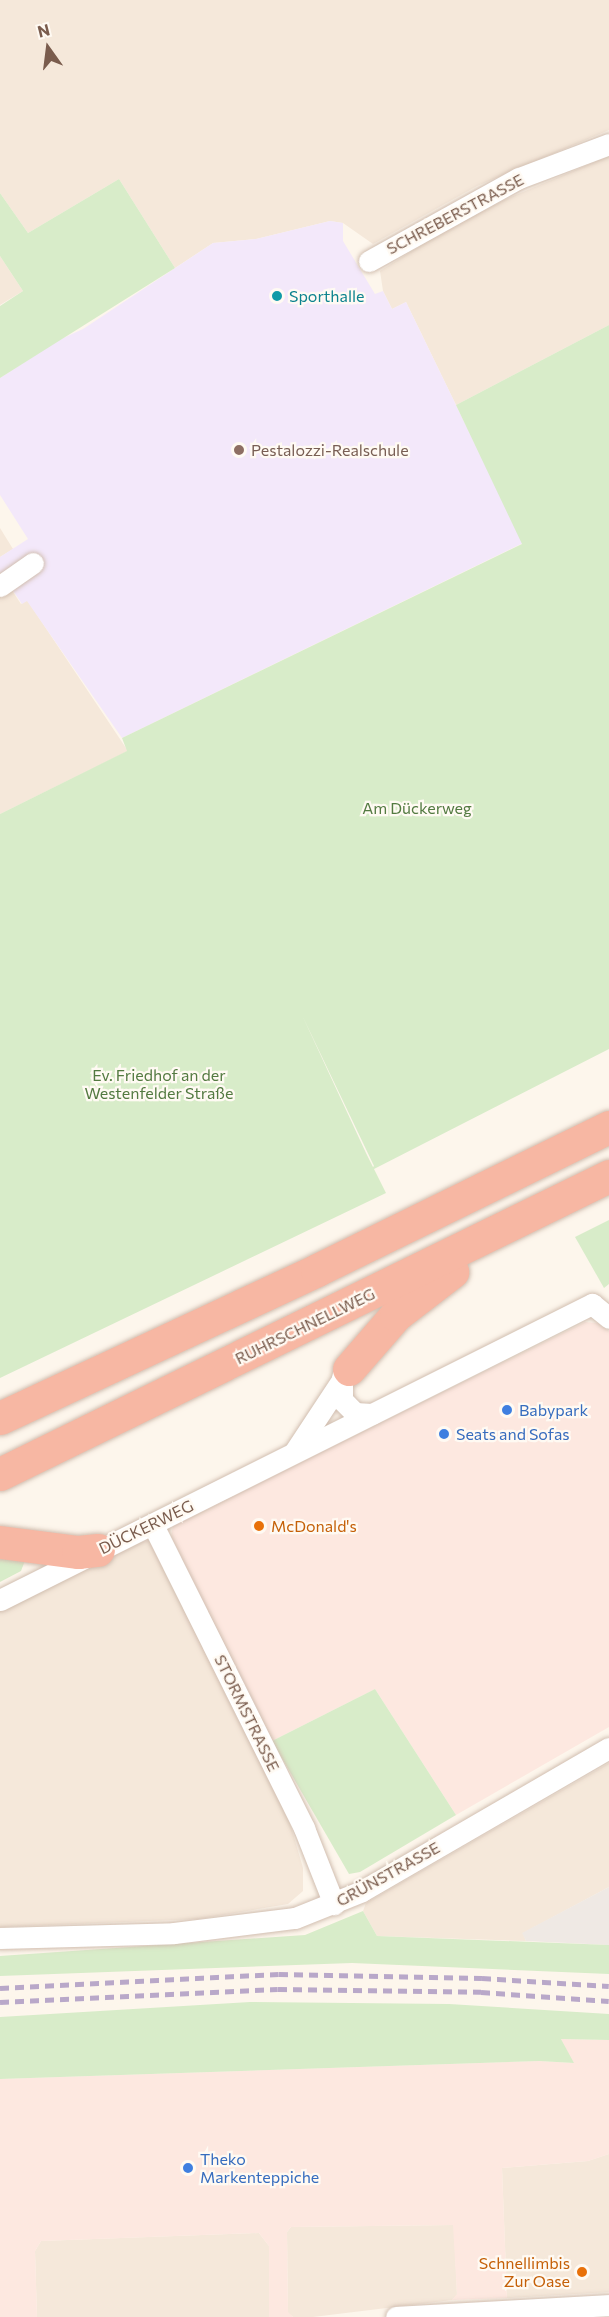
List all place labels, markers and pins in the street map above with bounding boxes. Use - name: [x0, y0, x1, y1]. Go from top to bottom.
- place label: Sporthalle: [289, 286, 364, 306]
- marker: Sporthalle: [270, 289, 284, 303]
- place label: Pestalozzi-Realschule: [251, 440, 409, 460]
- marker: Pestalozzi-Realschule: [232, 443, 246, 457]
- place label: Babypark: [519, 1400, 588, 1420]
- marker: Babypark: [500, 1403, 514, 1417]
- place label: Seats and Sofas: [456, 1424, 570, 1444]
- marker: Seats and Sofas: [437, 1427, 451, 1441]
- place label: McDonald's: [271, 1516, 357, 1536]
- marker: McDonald's: [252, 1519, 266, 1533]
- place label: Theko Markenteppiche: [200, 2149, 319, 2187]
- marker: Theko Markenteppiche: [181, 2161, 195, 2175]
- place label: Schnellimbis Zur Oase: [479, 2253, 570, 2291]
- marker: Schnellimbis Zur Oase: [575, 2265, 589, 2279]

